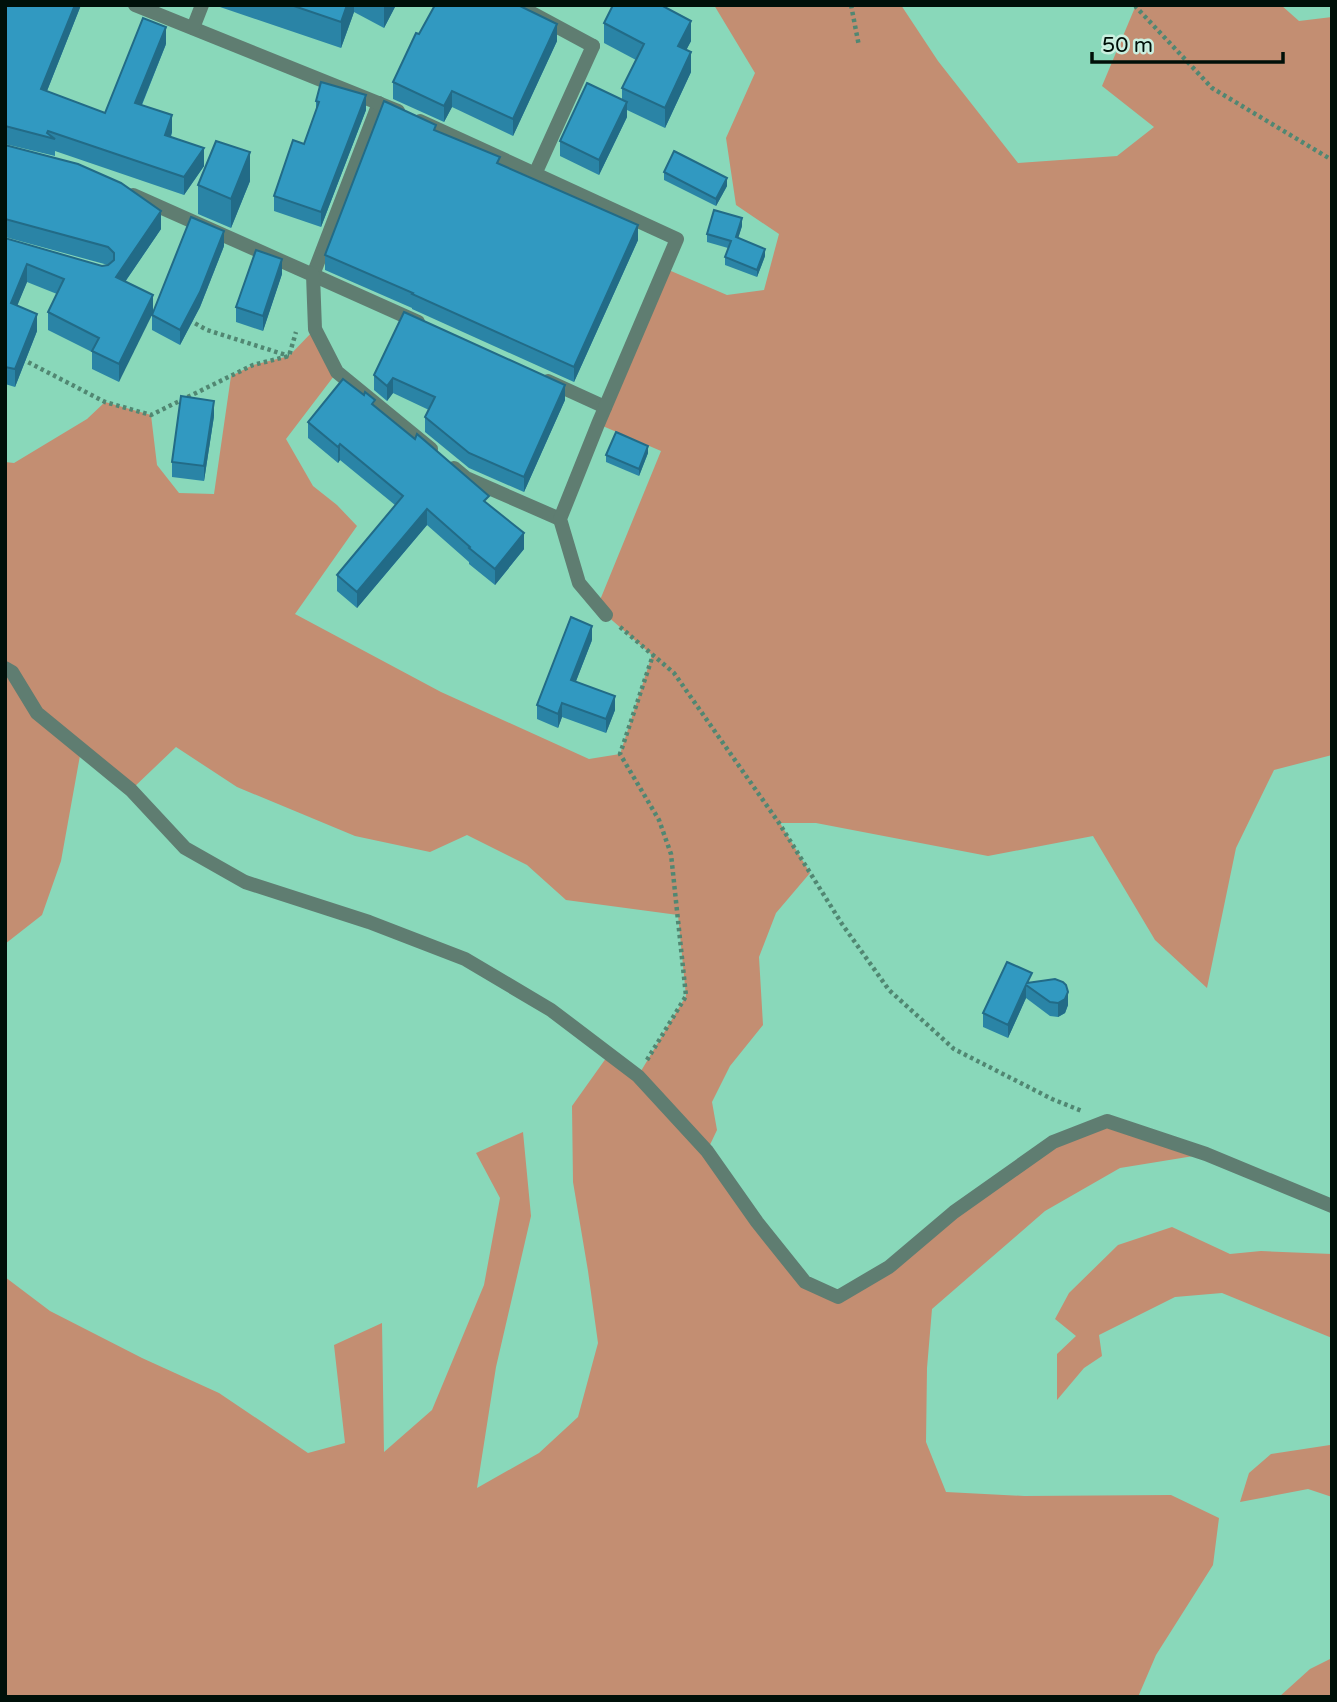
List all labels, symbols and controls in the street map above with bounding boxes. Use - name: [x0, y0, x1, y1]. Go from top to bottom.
- scale bar: [1092, 21, 1283, 65]
- text: 50 m: [1102, 33, 1153, 58]

